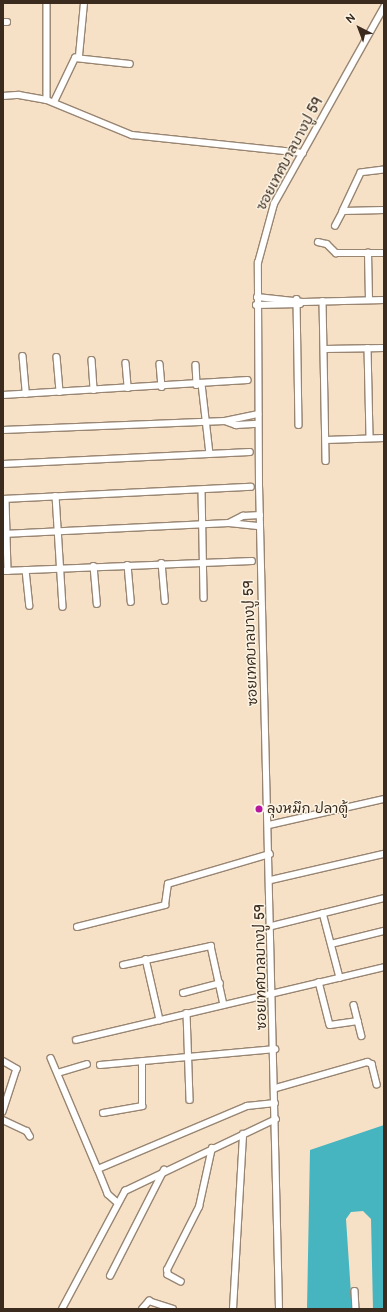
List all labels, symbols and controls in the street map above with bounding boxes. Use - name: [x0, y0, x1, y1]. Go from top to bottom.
- north arrow: [339, 8, 379, 48]
- text: N: [343, 11, 358, 26]
- street label: ซอยเทศบาลบางปู 59: [253, 94, 327, 214]
- street label: ซอยเทศบาลบางปู 59: [240, 580, 262, 706]
- place label: ลุงหมึก ปลาตู้: [267, 801, 348, 817]
- marker: ลุงหมึก ปลาตู้: [254, 804, 264, 814]
- street label: ซอยเทศบาลบางปู 59: [252, 904, 270, 1030]

